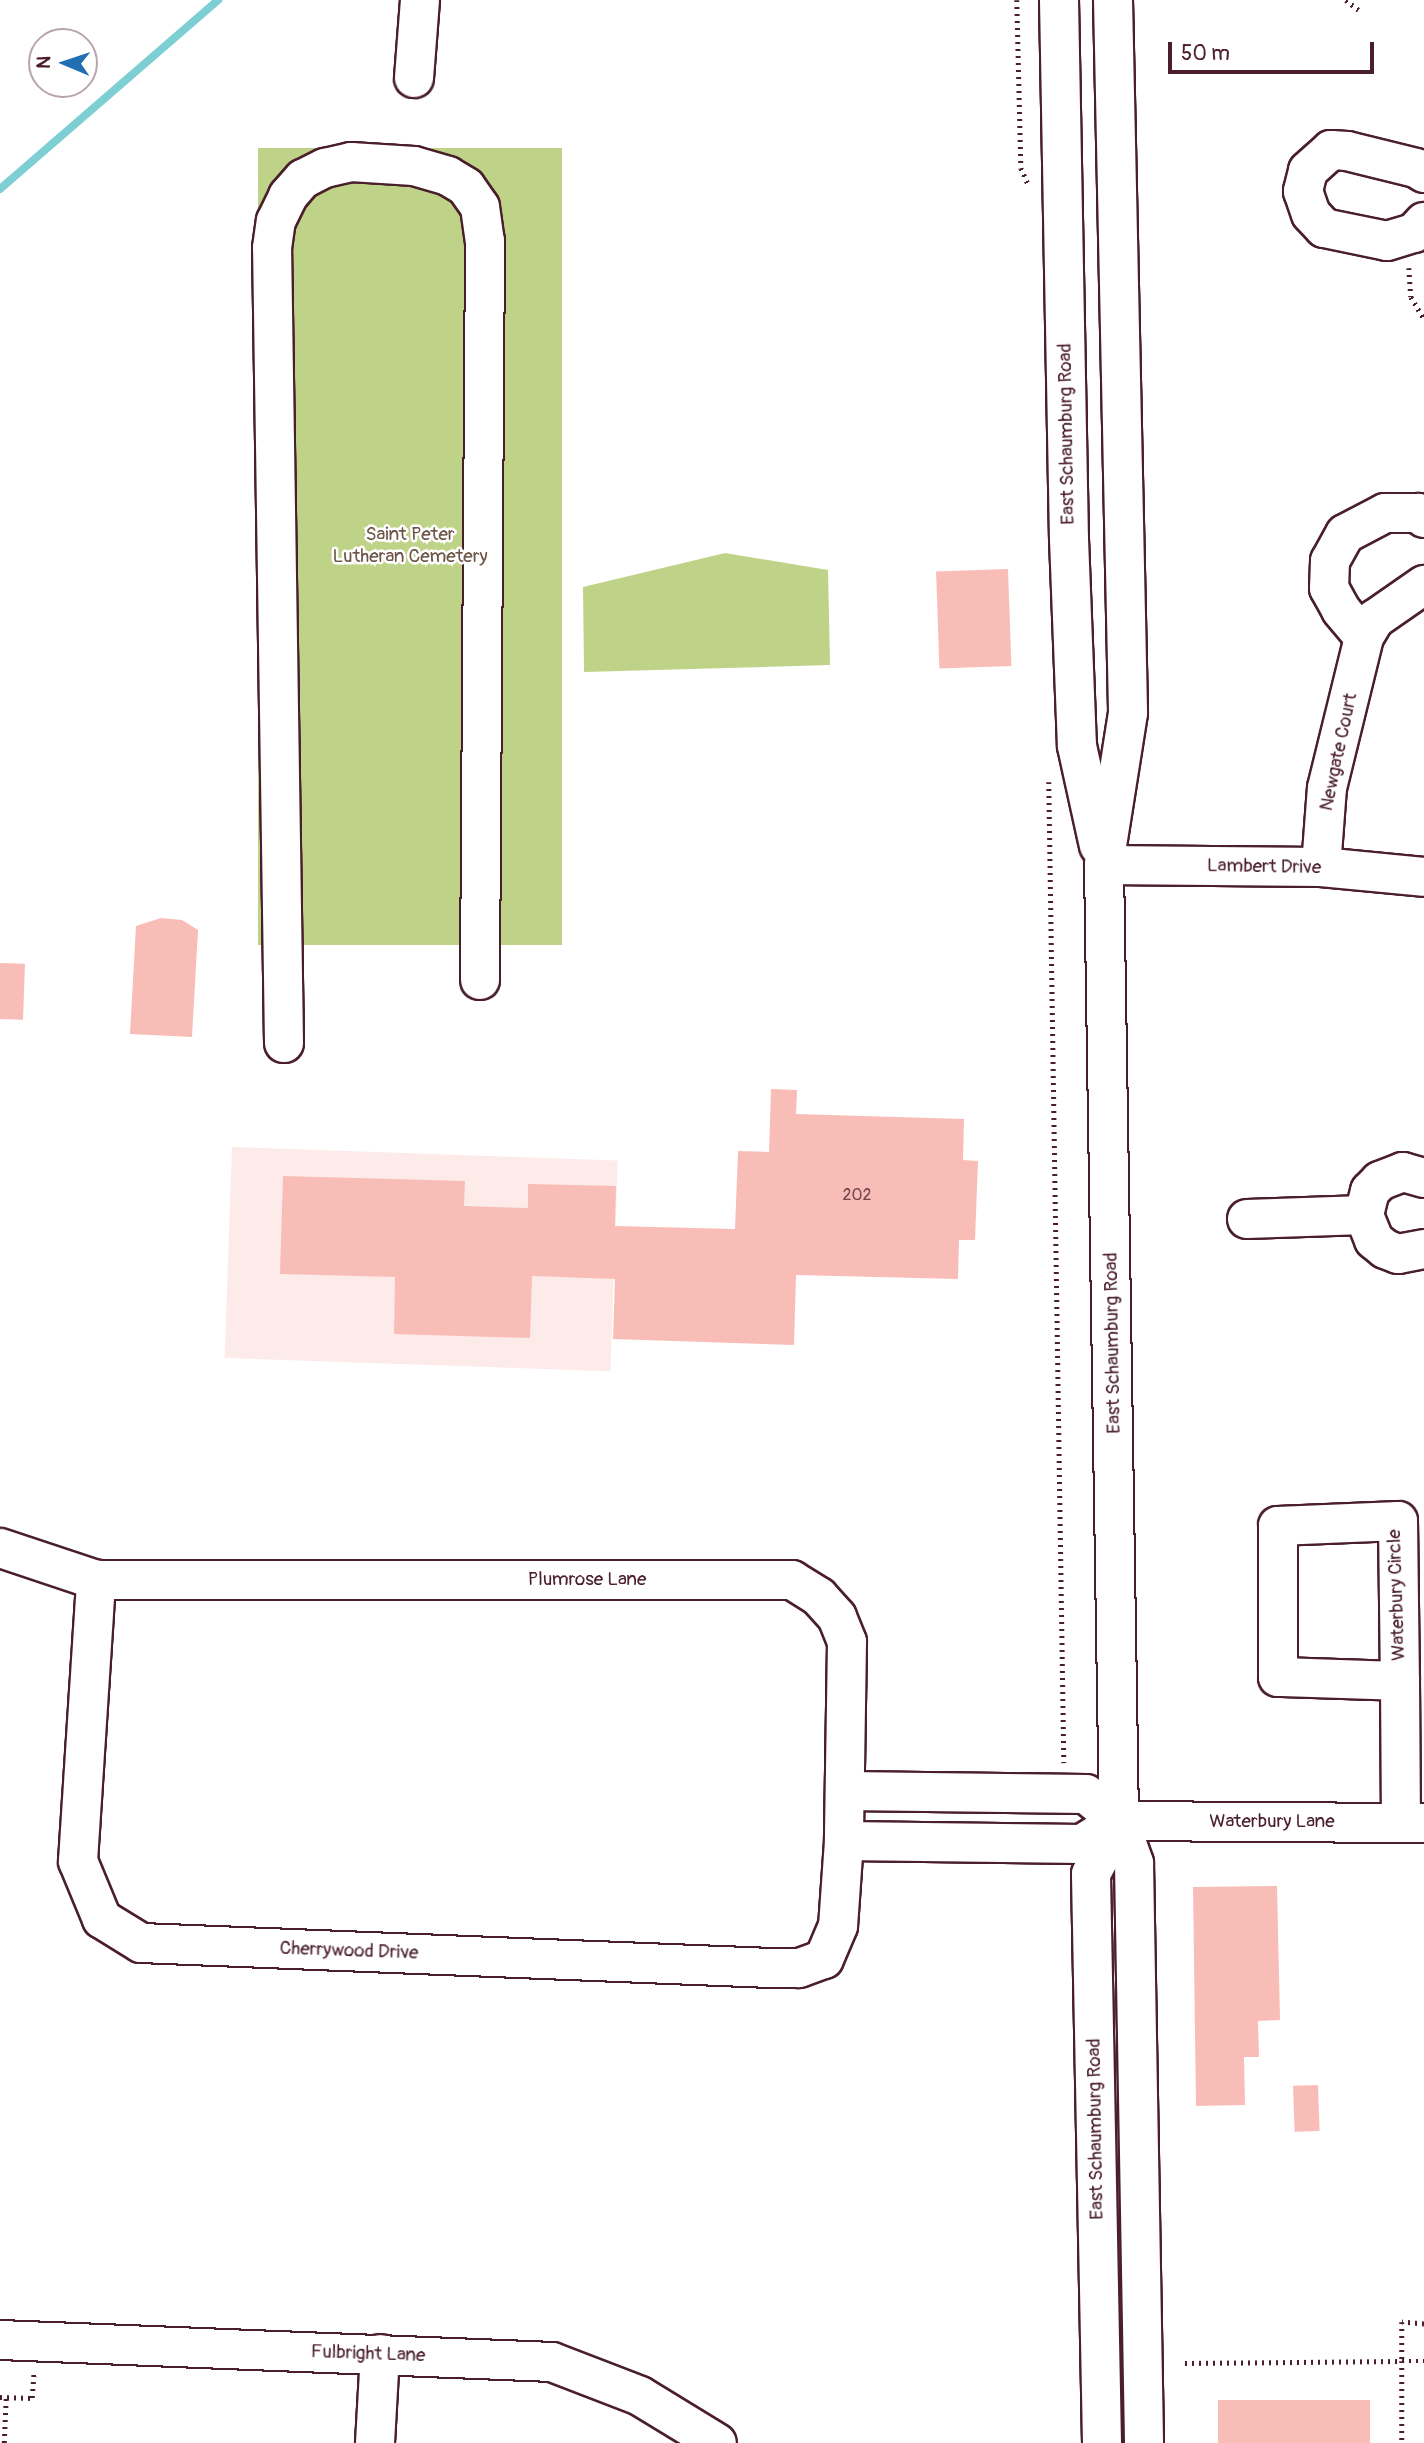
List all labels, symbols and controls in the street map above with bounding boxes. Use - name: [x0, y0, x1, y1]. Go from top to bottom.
- north arrow: [28, 28, 98, 98]
- scale bar: [1172, 28, 1378, 72]
- text: 50 m: [1181, 40, 1230, 67]
- text: N: [32, 56, 56, 69]
- street label: East Schaumburg Road: [1054, 343, 1080, 525]
- park label: Saint Peter Lutheran Cemetery: [332, 524, 488, 568]
- street label: Newgate Court: [1315, 691, 1363, 813]
- street label: Lambert Drive: [1207, 855, 1321, 879]
- house number: 202: [843, 1185, 871, 1205]
- street label: East Schaumburg Road: [1100, 1252, 1126, 1434]
- street label: Waterbury Circle: [1383, 1529, 1411, 1661]
- street label: Plumrose Lane: [528, 1569, 646, 1591]
- street label: Waterbury Lane: [1209, 1811, 1335, 1833]
- street label: Cherrywood Drive: [279, 1937, 419, 1965]
- street label: East Schaumburg Road: [1083, 2038, 1109, 2220]
- street label: Fulbright Lane: [310, 2341, 426, 2367]

